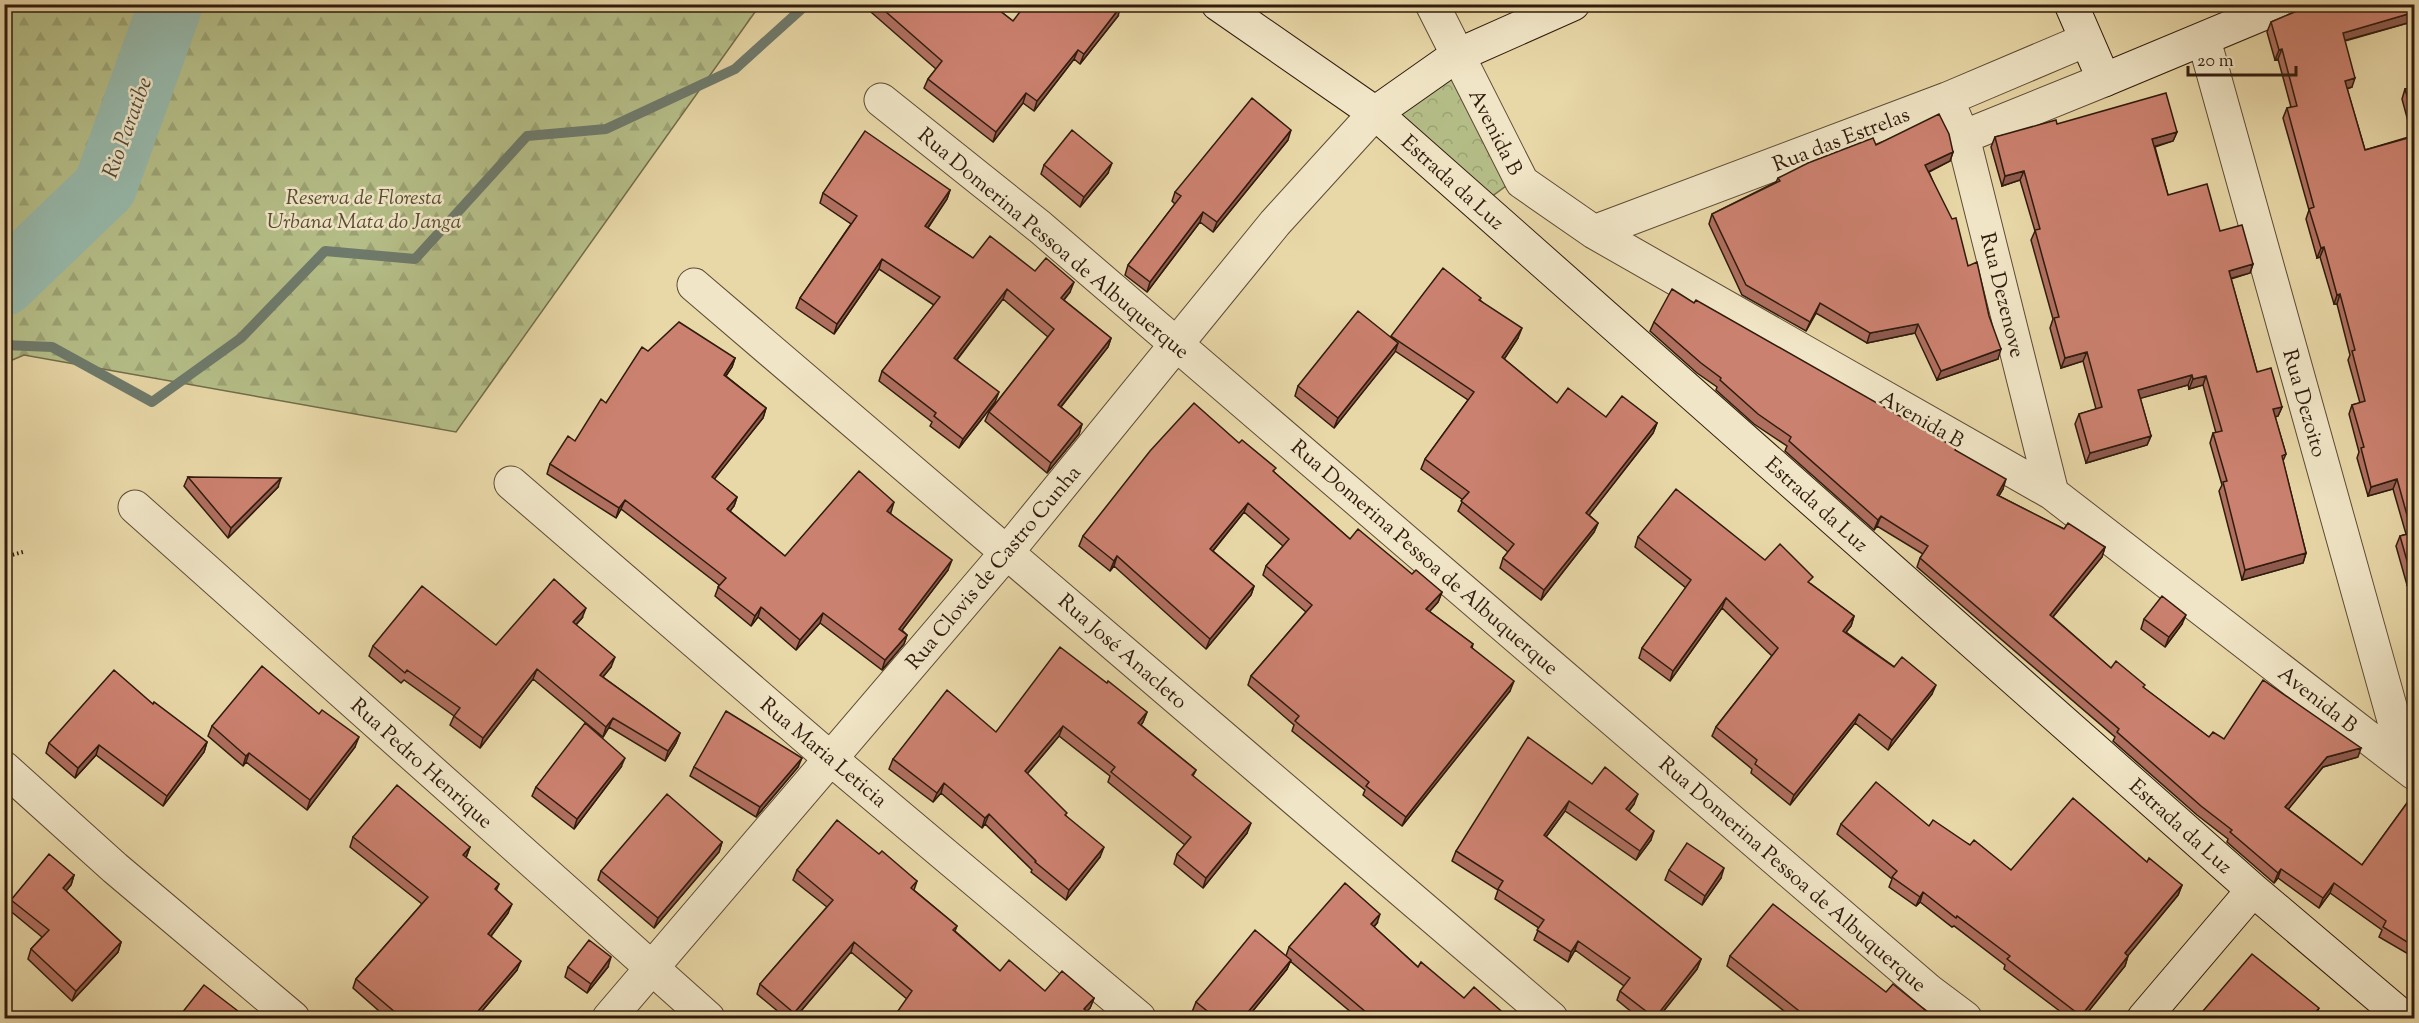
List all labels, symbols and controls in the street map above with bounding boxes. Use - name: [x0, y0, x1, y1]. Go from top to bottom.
- scale bar: [2188, 39, 2296, 77]
- text: 20 m: [2197, 49, 2234, 75]
- water label: Rio Paratibe: [96, 73, 162, 183]
- street label: Avenida B: [1460, 84, 1529, 181]
- street label: Rua das Estrelas: [1769, 101, 1915, 181]
- street label: Rua Domerina Pessoa de Albuquerque: [910, 122, 1195, 367]
- street label: Estrada da Luz: [1393, 129, 1510, 238]
- park label: Reserva de Floresta Urbana Mata do Janga: [267, 184, 461, 238]
- street label: Rua Dezenove: [1971, 230, 2031, 361]
- street label: Rua Dezoito: [2273, 346, 2333, 461]
- street label: Avenida B: [1873, 384, 1969, 457]
- street label: Rua Domerina Pessoa de Albuquerque: [1283, 434, 1564, 683]
- street label: Estrada da Luz: [1757, 451, 1874, 560]
- street label: Rua Clovis de Castro Cunha: [900, 459, 1089, 677]
- street label: Rua José Anacleto: [1050, 588, 1193, 717]
- street label: Avenida B: [2271, 660, 2363, 741]
- street label: Rua Maria Leticia: [753, 691, 893, 816]
- street label: Rua Pedro Henrique: [343, 692, 499, 837]
- street label: Rua Domerina Pessoa de Albuquerque: [1651, 751, 1932, 1000]
- street label: Estrada da Luz: [2121, 773, 2238, 882]

